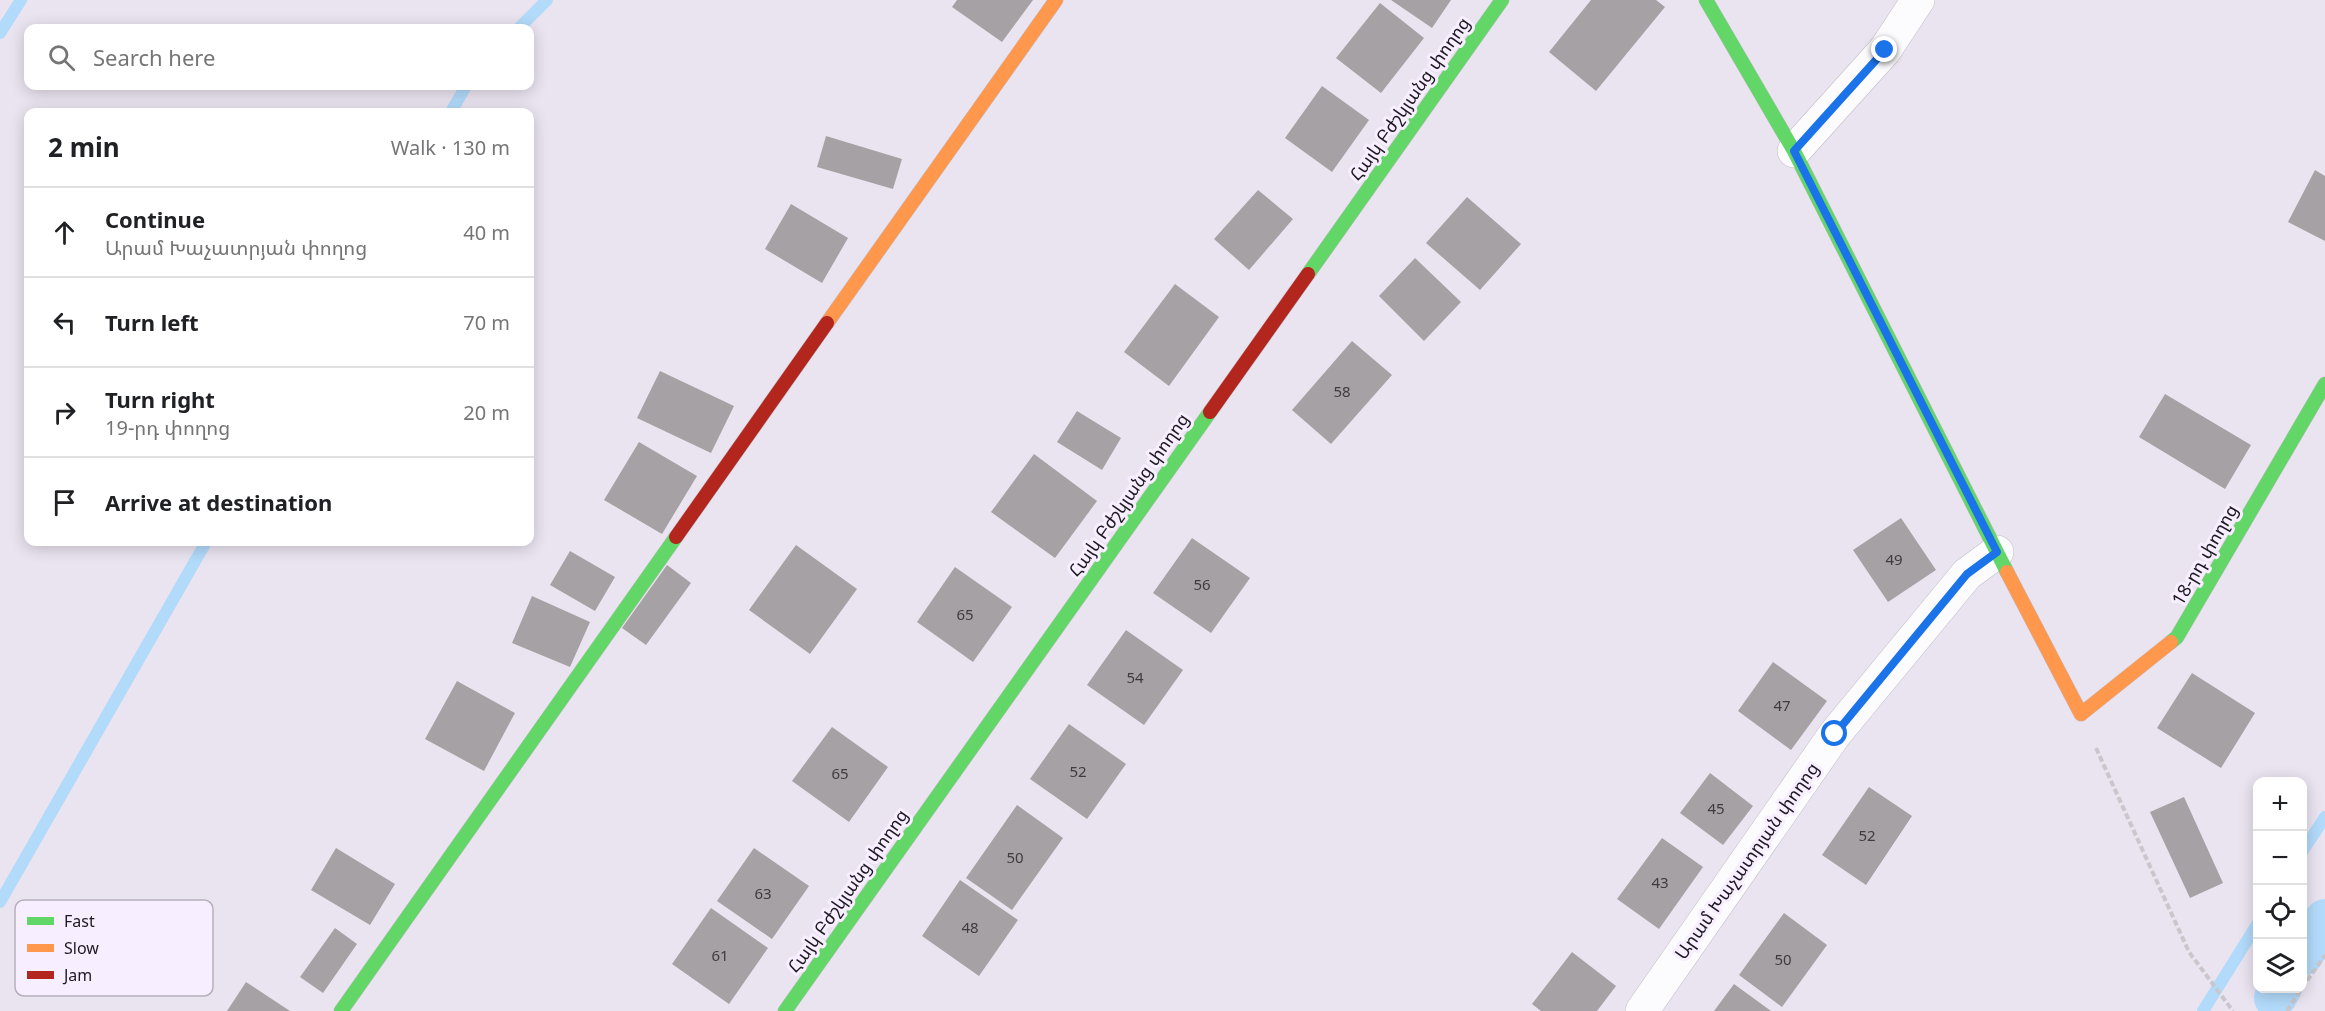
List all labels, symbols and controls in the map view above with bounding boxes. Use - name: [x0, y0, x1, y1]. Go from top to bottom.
- street label: Հայկ Բժշկյանց փողոց: [1343, 12, 1475, 185]
- search box: [24, 24, 534, 90]
- route end: [1871, 36, 1897, 62]
- icon: search: [45, 41, 78, 74]
- text: Search here: [93, 42, 215, 72]
- text: 2 min: [48, 129, 120, 165]
- text: Walk · 130 m: [391, 134, 510, 161]
- text: Continue: [105, 204, 205, 234]
- icon: ahead: [48, 216, 81, 249]
- text: 40 m: [463, 219, 510, 246]
- text: Արամ Խաչատրյան փողոց: [105, 234, 367, 261]
- icon: left: [48, 306, 81, 339]
- text: Turn left: [105, 307, 199, 337]
- text: 70 m: [463, 309, 510, 336]
- house number: 58: [1333, 381, 1351, 401]
- text: Turn right: [105, 384, 215, 414]
- icon: right: [48, 396, 81, 429]
- text: 20 m: [463, 399, 510, 426]
- street label: Հայկ Բժշկյանց փողոց: [1062, 408, 1194, 581]
- text: 19-րդ փողոց: [105, 414, 230, 441]
- icon: arrive: [48, 486, 81, 519]
- text: Arrive at destination: [105, 487, 332, 517]
- street label: 18-րդ փողոց: [2166, 500, 2243, 609]
- house number: 49: [1885, 549, 1903, 569]
- house number: 56: [1193, 574, 1211, 594]
- house number: 65: [956, 604, 974, 624]
- house number: 54: [1126, 667, 1144, 687]
- house number: 47: [1773, 695, 1791, 715]
- route start: [1821, 720, 1847, 746]
- street label: Արամ Խաչատրյան փողոց: [1669, 757, 1824, 964]
- house number: 52: [1069, 761, 1087, 781]
- house number: 65: [831, 763, 849, 783]
- map controls: [2253, 777, 2307, 993]
- button: +: [2253, 777, 2307, 831]
- house number: 45: [1707, 798, 1725, 818]
- street label: Հայկ Բժշկյանց փողոց: [781, 804, 913, 977]
- house number: 52: [1858, 825, 1876, 845]
- button: −: [2253, 831, 2307, 885]
- house number: 50: [1006, 847, 1024, 867]
- house number: 43: [1651, 872, 1669, 892]
- house number: 63: [754, 883, 772, 903]
- button: locate: [2253, 885, 2307, 939]
- legend: [15, 900, 213, 996]
- text: Fast: [64, 910, 95, 932]
- house number: 48: [961, 917, 979, 937]
- text: Slow: [64, 937, 99, 959]
- button: layers: [2253, 939, 2307, 993]
- house number: 61: [711, 945, 729, 965]
- house number: 50: [1774, 949, 1792, 969]
- text: Jam: [62, 964, 92, 986]

